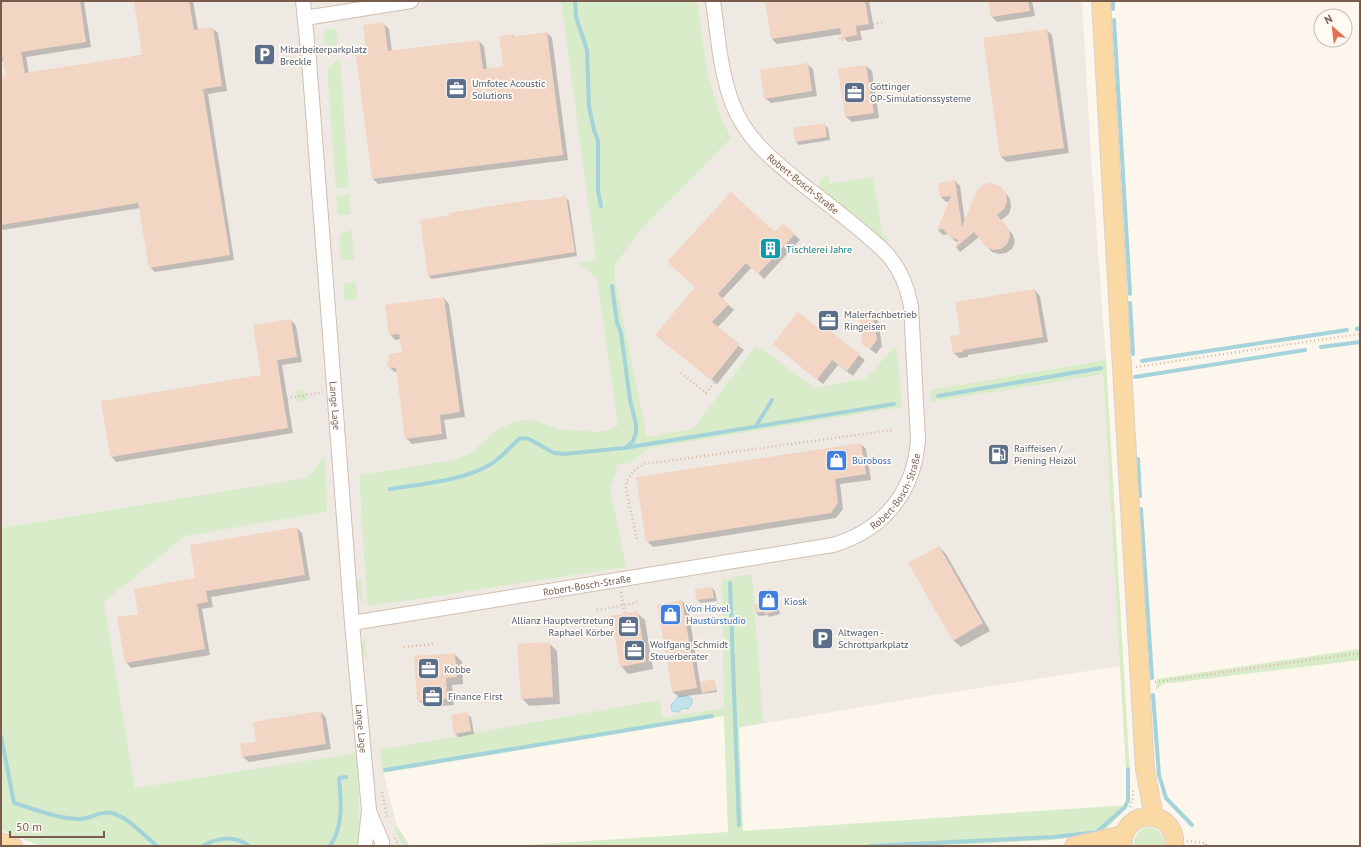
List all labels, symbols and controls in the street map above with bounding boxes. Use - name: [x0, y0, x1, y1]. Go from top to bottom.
- north arrow: [1313, 8, 1353, 48]
- text: N: [1322, 11, 1335, 27]
- parking icon: Mitarbeiterparkplatz Breckle: [251, 42, 277, 68]
- place label: Mitarbeiterparkplatz Breckle: [280, 43, 367, 68]
- office icon: Umfotec Acoustic Solutions: [443, 76, 469, 102]
- place label: Umfotec Acoustic Solutions: [472, 77, 546, 102]
- office icon: Göttinger OP-Simulationssysteme: [842, 79, 868, 105]
- place label: Göttinger OP-Simulationssysteme: [870, 80, 971, 105]
- street label: Robert-Bosch-Straße: [764, 151, 842, 217]
- building icon: Tischlerei Jahre: [758, 236, 784, 262]
- place label: Tischlerei Jahre: [786, 243, 852, 256]
- office icon: Malerfachbetrieb Ringeisen: [816, 307, 842, 333]
- place label: Malerfachbetrieb Ringeisen: [844, 308, 917, 333]
- street label: Lange Lage: [327, 381, 344, 431]
- fuel station icon: Raiffeisen / Piening Heizöl: [985, 441, 1011, 467]
- place label: Raiffeisen / Piening Heizöl: [1014, 442, 1076, 467]
- shop icon: Büroboss: [824, 447, 850, 473]
- street label: Robert-Bosch-Straße: [867, 452, 923, 532]
- place label: Büroboss: [852, 454, 891, 467]
- street label: Robert-Bosch-Straße: [542, 571, 632, 598]
- shop icon: Kiosk: [755, 588, 781, 614]
- place label: Kiosk: [784, 595, 807, 608]
- shop icon: Von Hövel Haustürstudio: [658, 601, 684, 627]
- place label: Von Hövel Haustürstudio: [685, 602, 746, 627]
- office icon: Allianz Hauptvertretung Raphael Körber: [616, 613, 642, 639]
- place label: Allianz Hauptvertretung Raphael Körber: [512, 614, 615, 639]
- parking icon: Altwagen - Schrottparkplatz: [810, 625, 836, 651]
- place label: Altwagen - Schrottparkplatz: [838, 626, 909, 651]
- office icon: Wolfgang Schmidt Steuerberater: [622, 637, 648, 663]
- place label: Wolfgang Schmidt Steuerberater: [650, 638, 729, 663]
- office icon: Kobbe: [415, 656, 441, 682]
- place label: Kobbe: [444, 663, 471, 676]
- office icon: Finance First: [419, 683, 445, 709]
- place label: Finance First: [448, 690, 503, 703]
- street label: Lange Lage: [353, 704, 370, 754]
- scale bar: [10, 813, 104, 839]
- text: 50 m: [16, 819, 42, 834]

